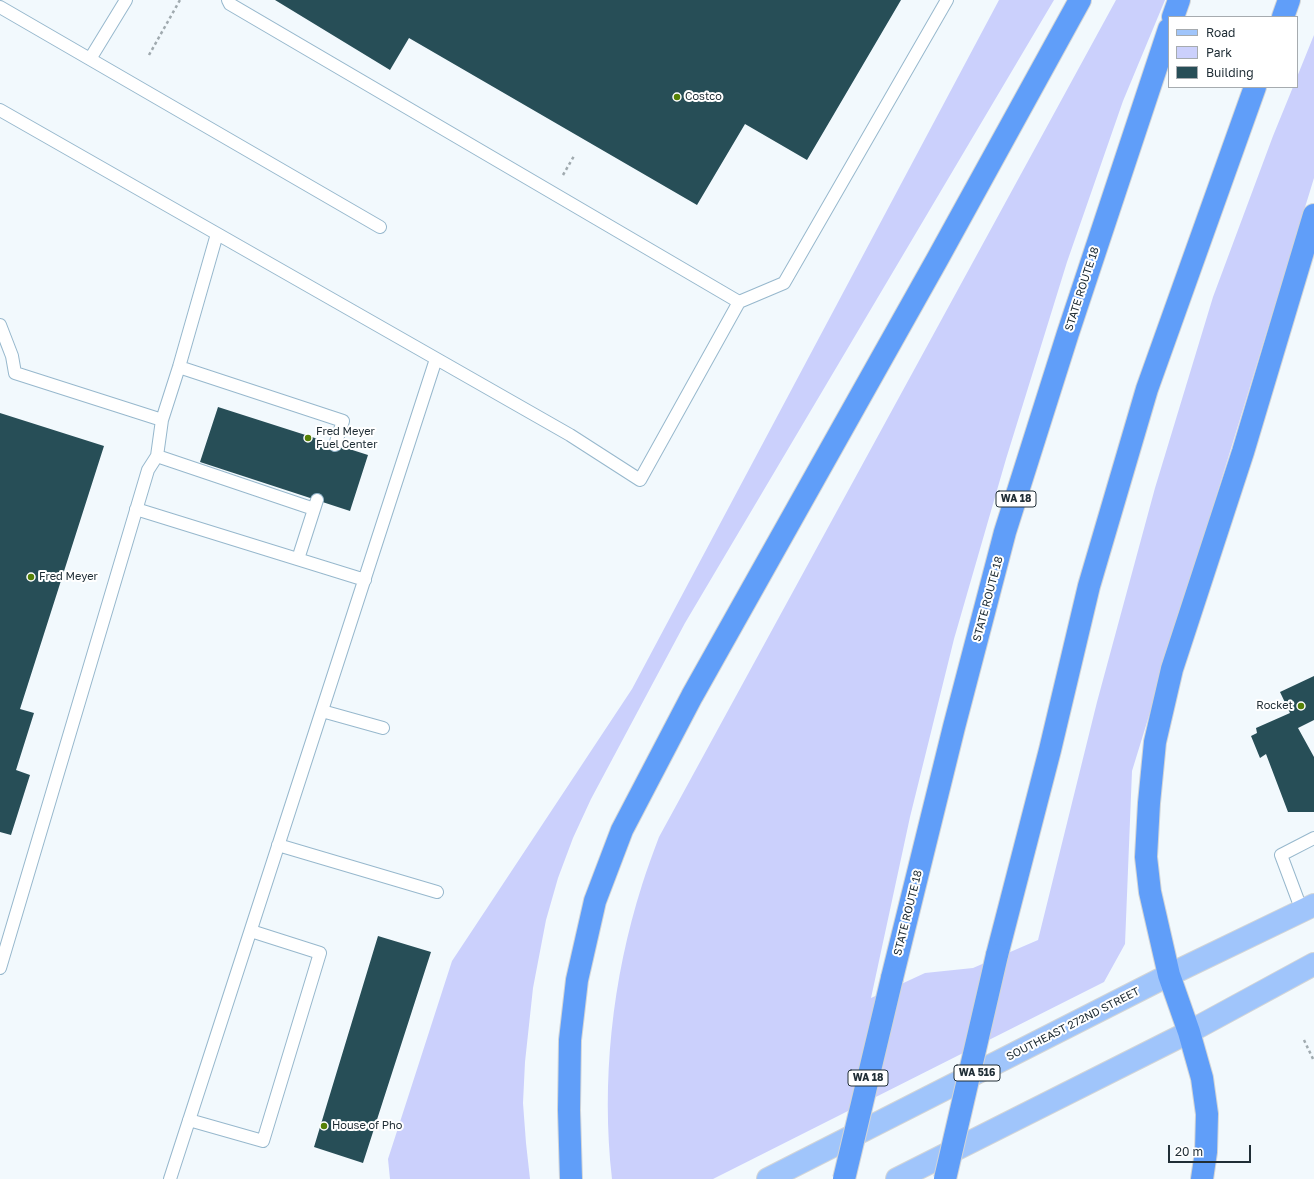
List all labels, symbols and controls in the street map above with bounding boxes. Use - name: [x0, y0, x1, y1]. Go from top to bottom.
- legend: [1168, 16, 1298, 88]
- text: Road: [1206, 25, 1235, 40]
- text: Park: [1206, 45, 1232, 60]
- text: Building: [1206, 65, 1254, 80]
- place label: Costco: [685, 90, 722, 104]
- marker: Costco: [672, 92, 682, 102]
- street label: STATE ROUTE 18: [1062, 245, 1102, 333]
- place label: Fred Meyer Fuel Center: [316, 425, 377, 451]
- marker: Fred Meyer Fuel Center: [303, 433, 313, 443]
- road number: WA 18: [996, 491, 1036, 507]
- street label: STATE ROUTE 18: [970, 555, 1006, 643]
- place label: Fred Meyer: [39, 570, 98, 584]
- marker: Fred Meyer: [26, 572, 36, 582]
- place label: Rocket: [1256, 699, 1293, 713]
- marker: Rocket: [1296, 701, 1306, 711]
- street label: STATE ROUTE 18: [891, 869, 925, 957]
- street label: SOUTHEAST 272ND STREET: [1004, 985, 1142, 1063]
- road number: WA 516: [954, 1065, 1000, 1081]
- road number: WA 18: [848, 1070, 888, 1086]
- place label: House of Pho: [332, 1119, 402, 1133]
- marker: House of Pho: [319, 1121, 329, 1131]
- scale bar: [1170, 1137, 1253, 1163]
- text: 20 m: [1175, 1144, 1203, 1159]

